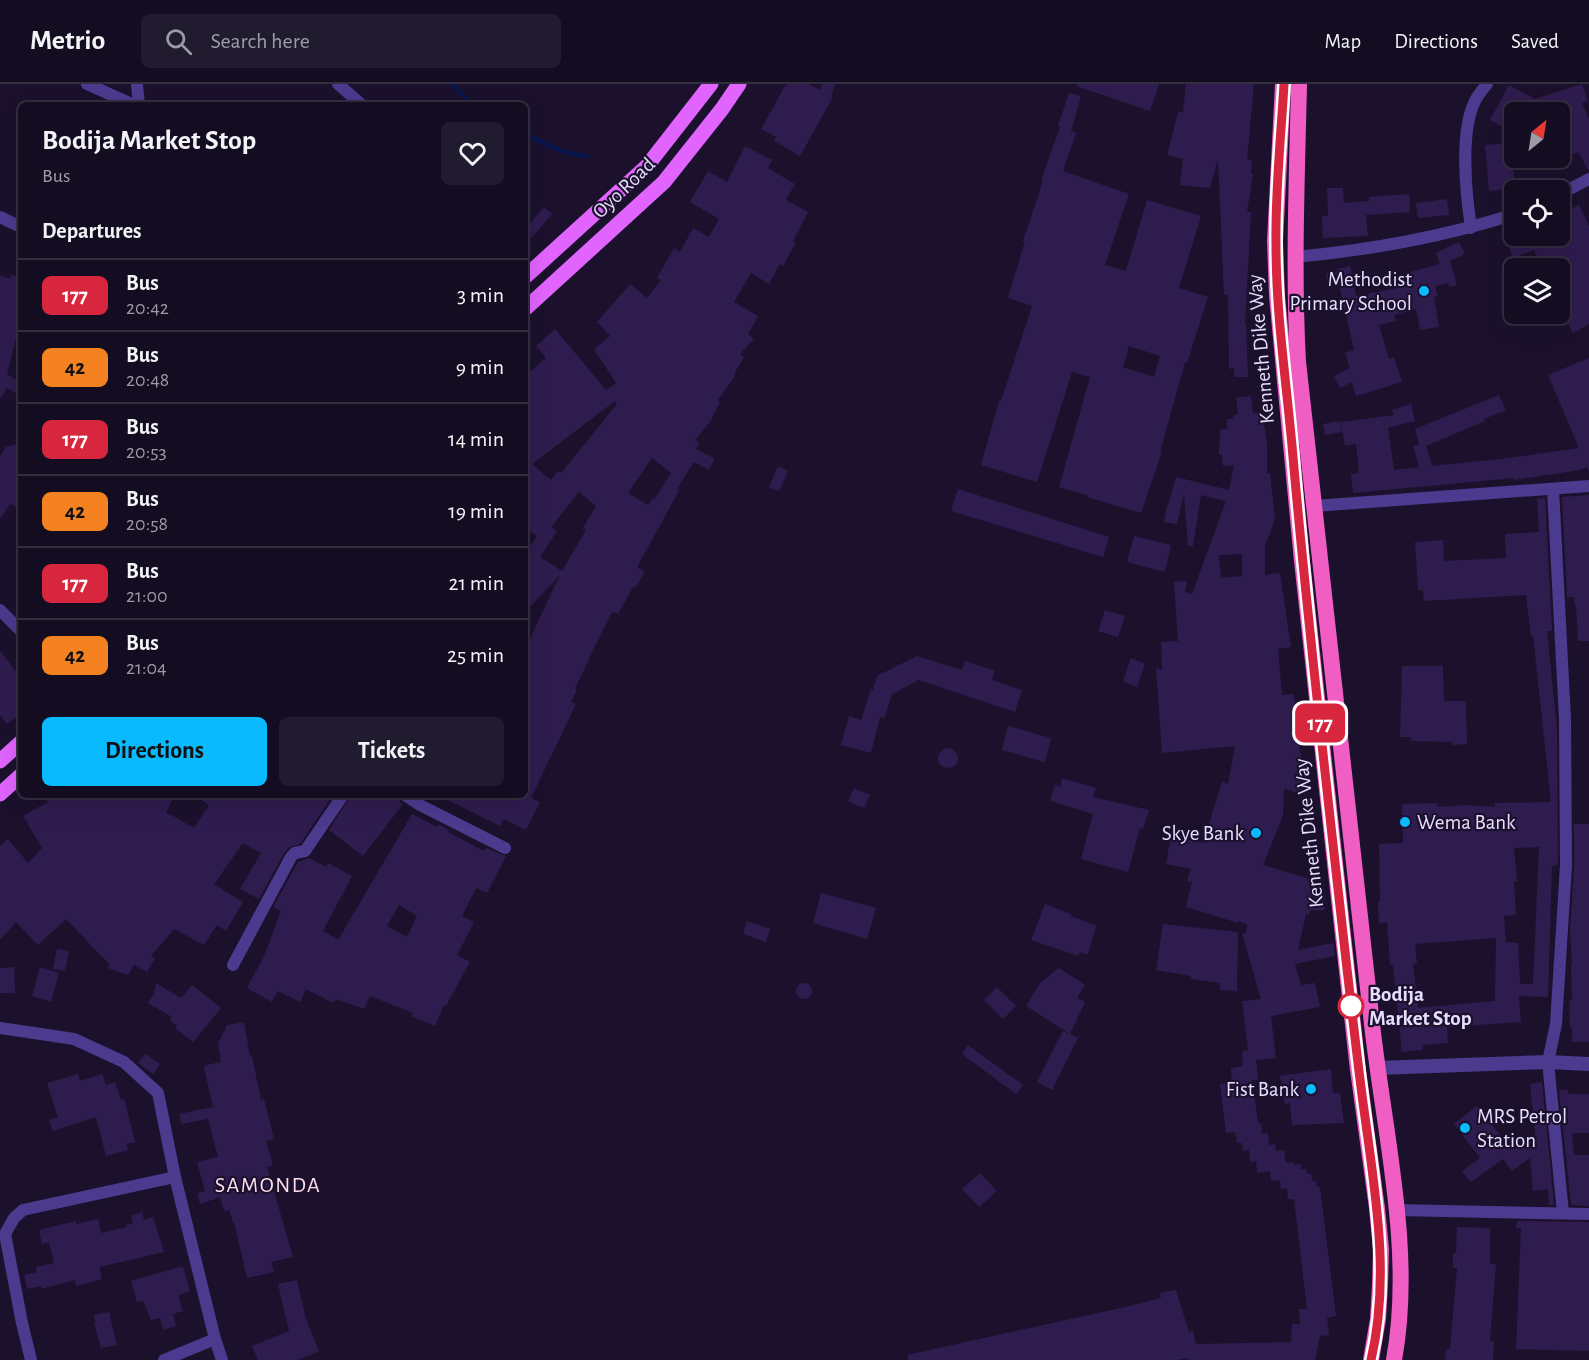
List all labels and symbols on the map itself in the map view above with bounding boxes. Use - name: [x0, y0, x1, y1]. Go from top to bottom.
- north arrow: [1504, 102, 1570, 168]
- street label: Oyo Road: [589, 153, 659, 222]
- place label: Methodist Primary School: [1289, 269, 1412, 314]
- street label: Kenneth Dike Way: [1244, 273, 1278, 425]
- marker: Methodist Primary School: [1417, 284, 1431, 298]
- line badge: 177: [1286, 704, 1354, 742]
- street label: Kenneth Dike Way: [1291, 757, 1327, 909]
- place label: Wema Bank: [1417, 812, 1516, 833]
- marker: Wema Bank: [1398, 815, 1412, 829]
- place label: Skye Bank: [1162, 823, 1244, 844]
- marker: Skye Bank: [1249, 826, 1263, 840]
- place label: Bodija Market Stop: [1369, 984, 1472, 1029]
- marker: Bodija Market Stop: [1338, 993, 1364, 1019]
- place label: Fist Bank: [1226, 1079, 1299, 1100]
- marker: Fist Bank: [1304, 1082, 1318, 1096]
- place label: MRS Petrol Station: [1477, 1106, 1567, 1151]
- marker: MRS Petrol Station: [1458, 1121, 1472, 1135]
- district label: SAMONDA: [215, 1174, 321, 1196]

